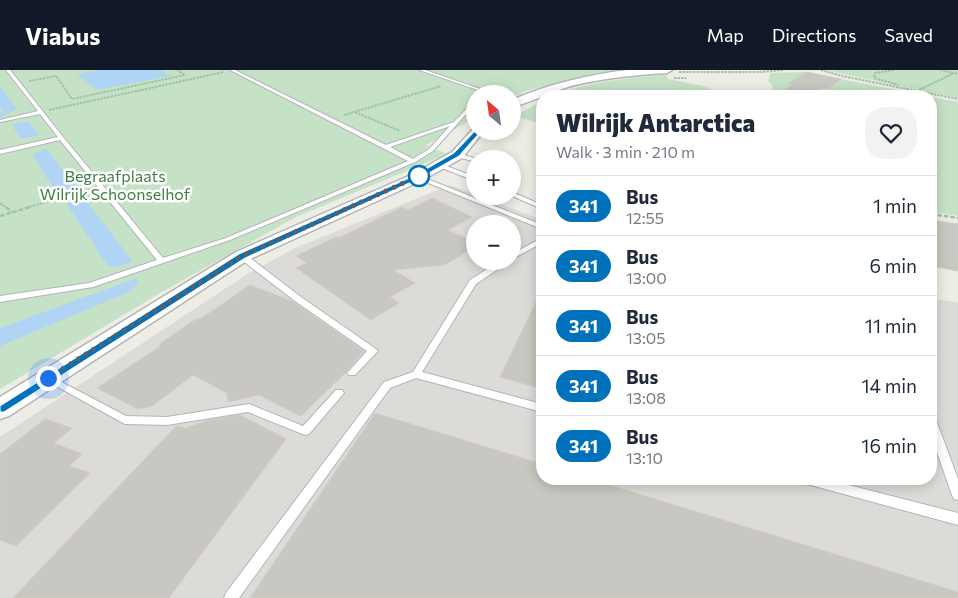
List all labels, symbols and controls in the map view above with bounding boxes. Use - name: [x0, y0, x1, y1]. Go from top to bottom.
- text: Viabus: [25, 21, 100, 50]
- text: Map: [707, 24, 744, 46]
- text: Directions: [772, 24, 856, 46]
- text: Saved: [884, 24, 933, 46]
- north arrow: [466, 85, 521, 140]
- map controls: [466, 85, 521, 270]
- button: heart: [865, 107, 917, 159]
- text: Wilrijk Antarctica: [556, 108, 755, 137]
- text: Walk · 3 min · 210 m: [556, 142, 695, 161]
- button: +: [466, 150, 521, 205]
- unlabelled marker: [408, 165, 430, 187]
- park label: Begraafplaats Wilrijk Schoonselhof: [40, 166, 191, 203]
- text: Bus: [626, 185, 658, 208]
- text: 1 min: [873, 194, 917, 217]
- text: 341: [569, 195, 598, 217]
- text: 12:55: [626, 208, 664, 227]
- button: −: [466, 215, 521, 270]
- text: Bus: [626, 245, 658, 268]
- text: 6 min: [869, 254, 917, 277]
- text: 341: [569, 255, 598, 277]
- text: 13:00: [626, 268, 667, 287]
- text: Bus: [626, 305, 658, 328]
- text: 11 min: [865, 314, 917, 337]
- text: 341: [569, 315, 598, 337]
- text: 13:05: [626, 328, 665, 347]
- text: Bus: [626, 365, 658, 388]
- your location: [36, 366, 61, 391]
- text: 14 min: [861, 374, 917, 397]
- text: 341: [569, 375, 598, 397]
- text: 13:08: [626, 388, 666, 407]
- text: Bus: [626, 425, 658, 448]
- text: 16 min: [861, 434, 917, 457]
- text: 341: [569, 435, 598, 457]
- text: 13:10: [626, 448, 663, 467]

